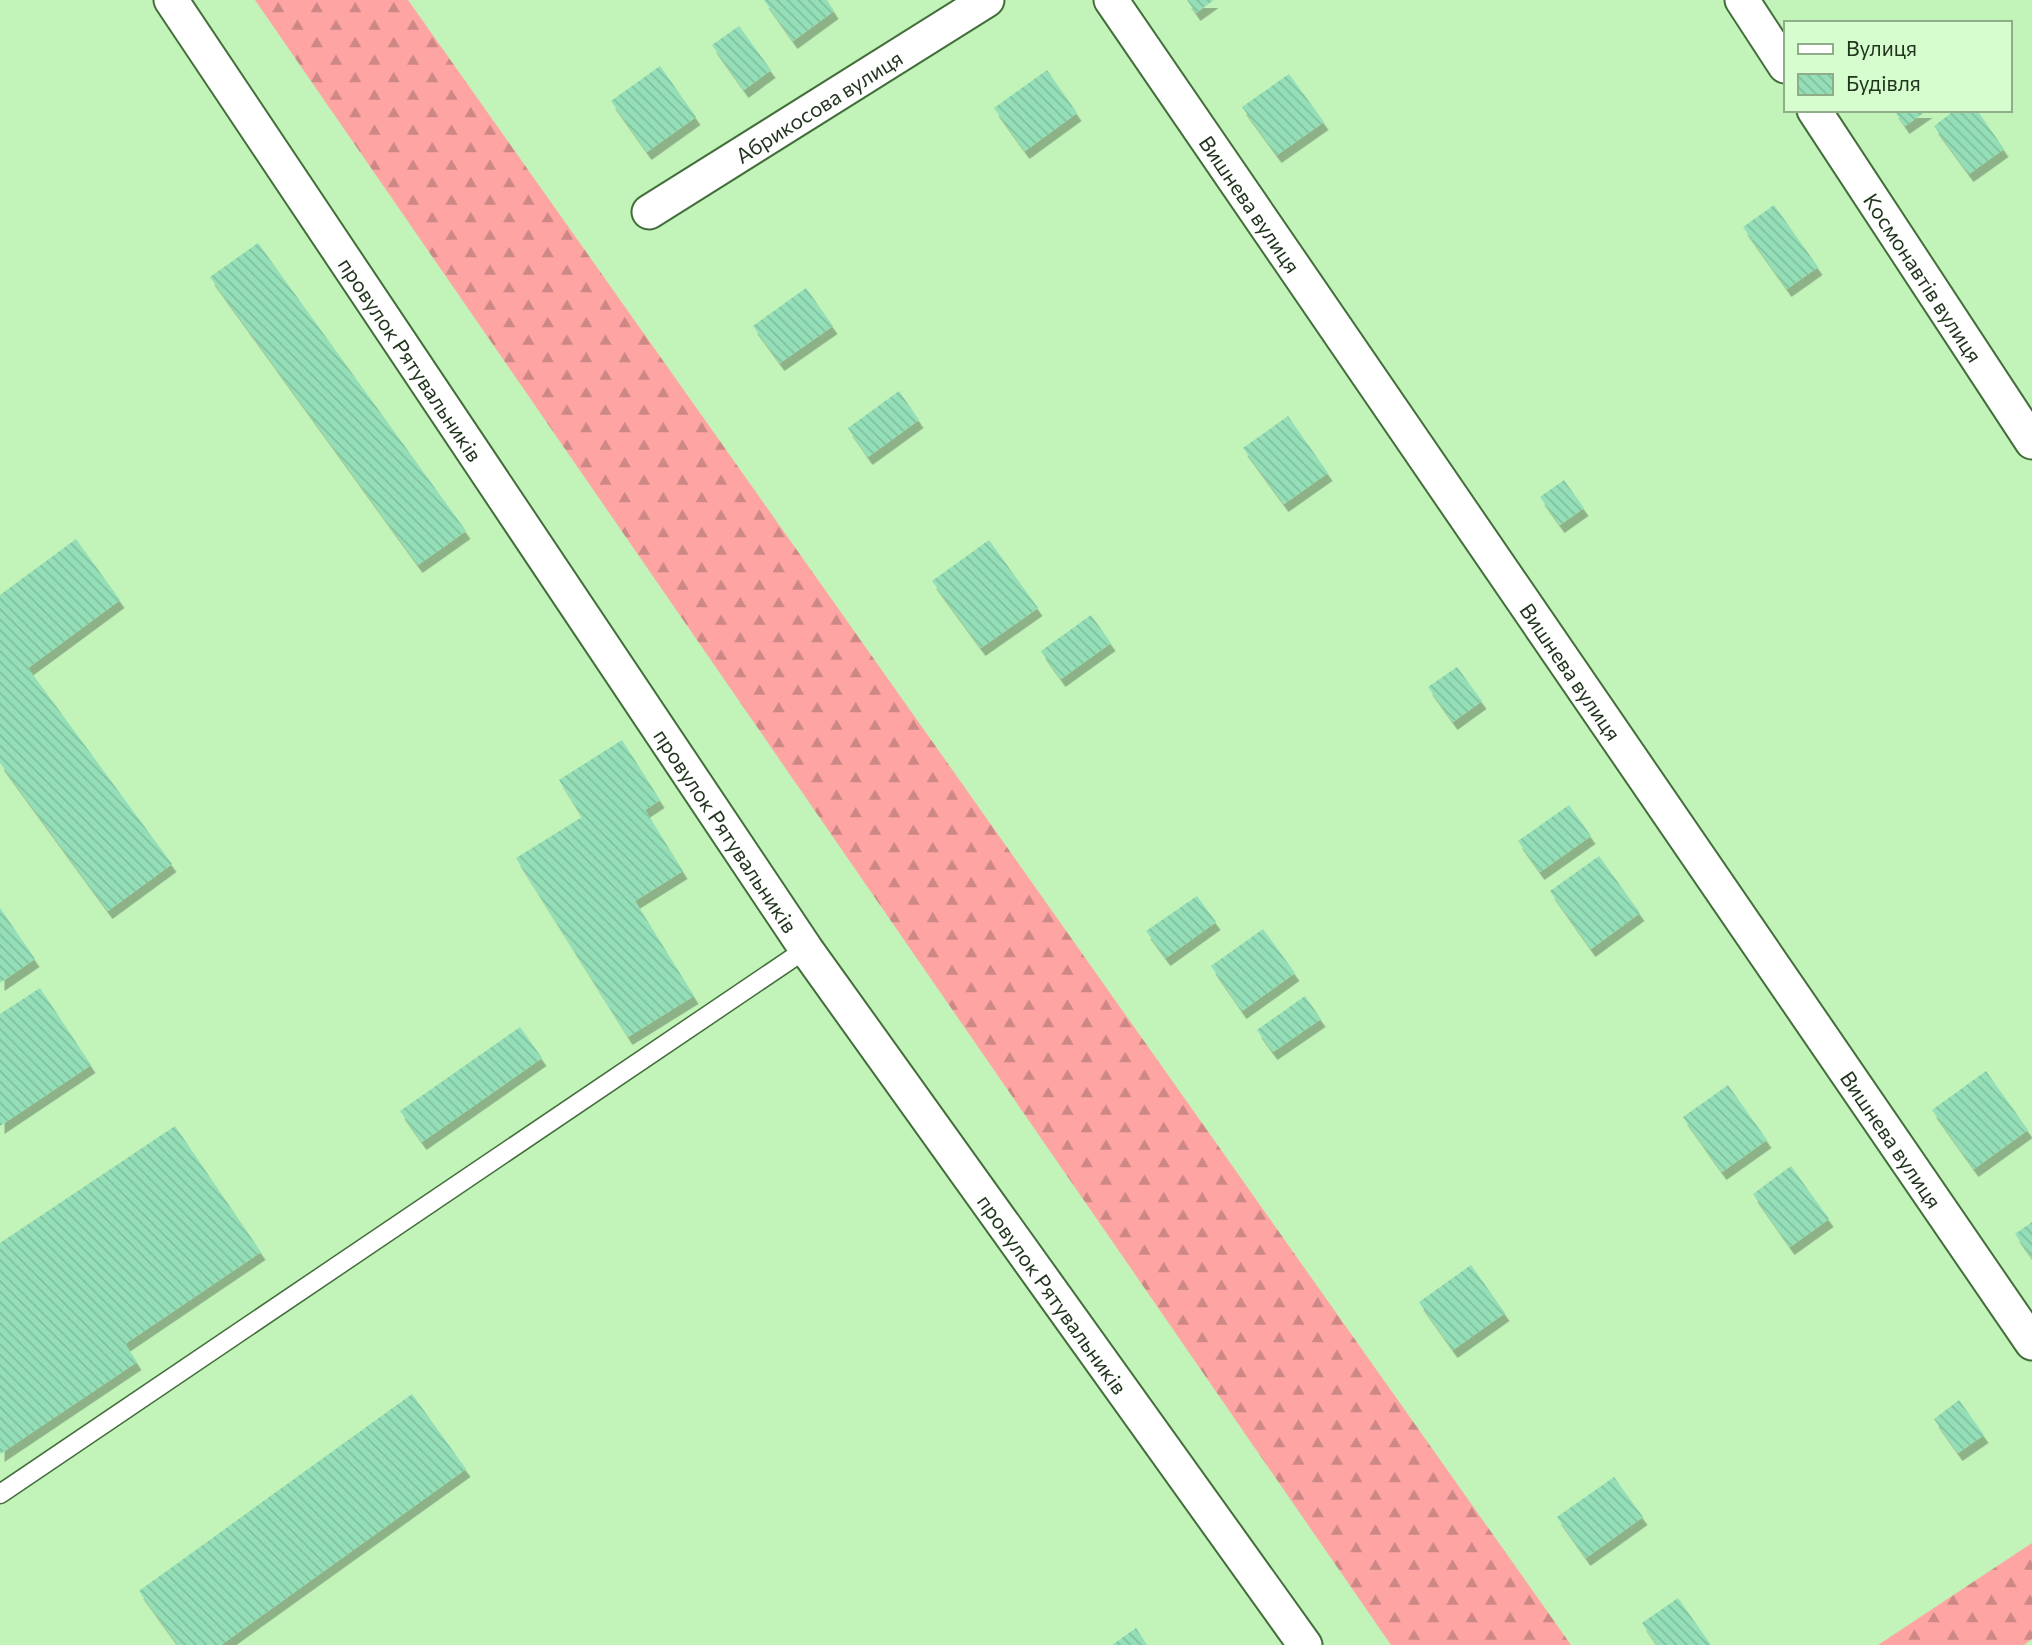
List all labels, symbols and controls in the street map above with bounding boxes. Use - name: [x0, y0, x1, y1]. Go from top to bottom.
- legend: [1784, 21, 2011, 112]
- text: Вулиця: [1846, 35, 1917, 60]
- street label: Абрикосова вулиця: [730, 44, 906, 167]
- text: Будівля: [1846, 70, 1921, 95]
- street label: Вишнева вулиця: [1195, 130, 1307, 277]
- street label: Космонавтів вулиця: [1859, 188, 1988, 366]
- street label: провулок Рятувальників: [334, 252, 488, 466]
- street label: Вишнева вулиця: [1516, 598, 1627, 745]
- street label: провулок Рятувальників: [649, 724, 804, 937]
- street label: Вишнева вулиця: [1836, 1065, 1948, 1212]
- street label: провулок Рятувальників: [973, 1189, 1133, 1398]

